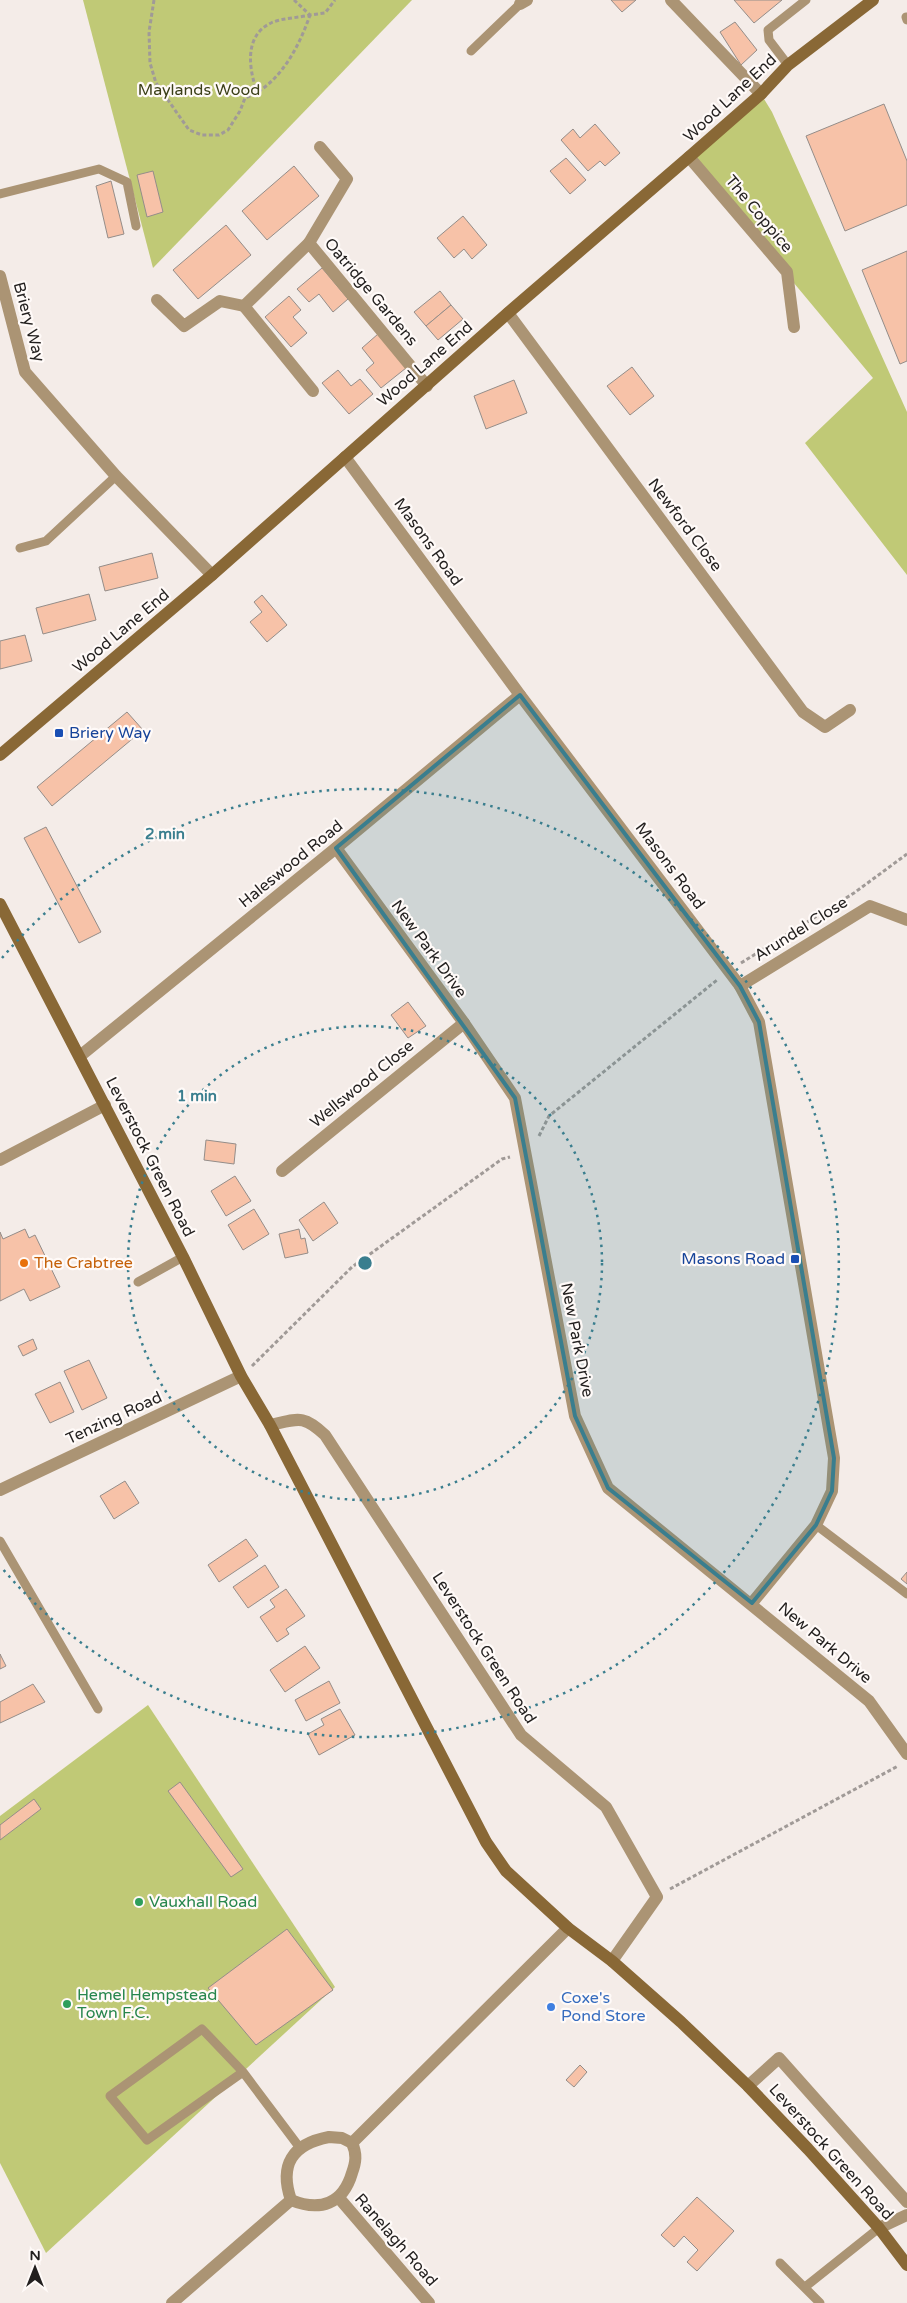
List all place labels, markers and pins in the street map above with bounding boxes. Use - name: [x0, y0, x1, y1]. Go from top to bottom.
- place label: Briery Way: [69, 723, 151, 743]
- marker: Briery Way: [53, 727, 65, 739]
- place label: Masons Road: [681, 1249, 785, 1269]
- place label: The Crabtree: [34, 1253, 133, 1273]
- marker: Masons Road: [789, 1253, 801, 1265]
- centre of rings: [356, 1254, 374, 1272]
- marker: The Crabtree: [18, 1257, 30, 1269]
- place label: Vauxhall Road: [149, 1892, 257, 1912]
- marker: Vauxhall Road: [133, 1896, 145, 1908]
- place label: Hemel Hempstead Town F.C.: [77, 1985, 217, 2023]
- place label: Coxe's Pond Store: [561, 1988, 645, 2026]
- marker: Hemel Hempstead Town F.C.: [61, 1998, 73, 2010]
- marker: Coxe's Pond Store: [545, 2001, 557, 2013]

